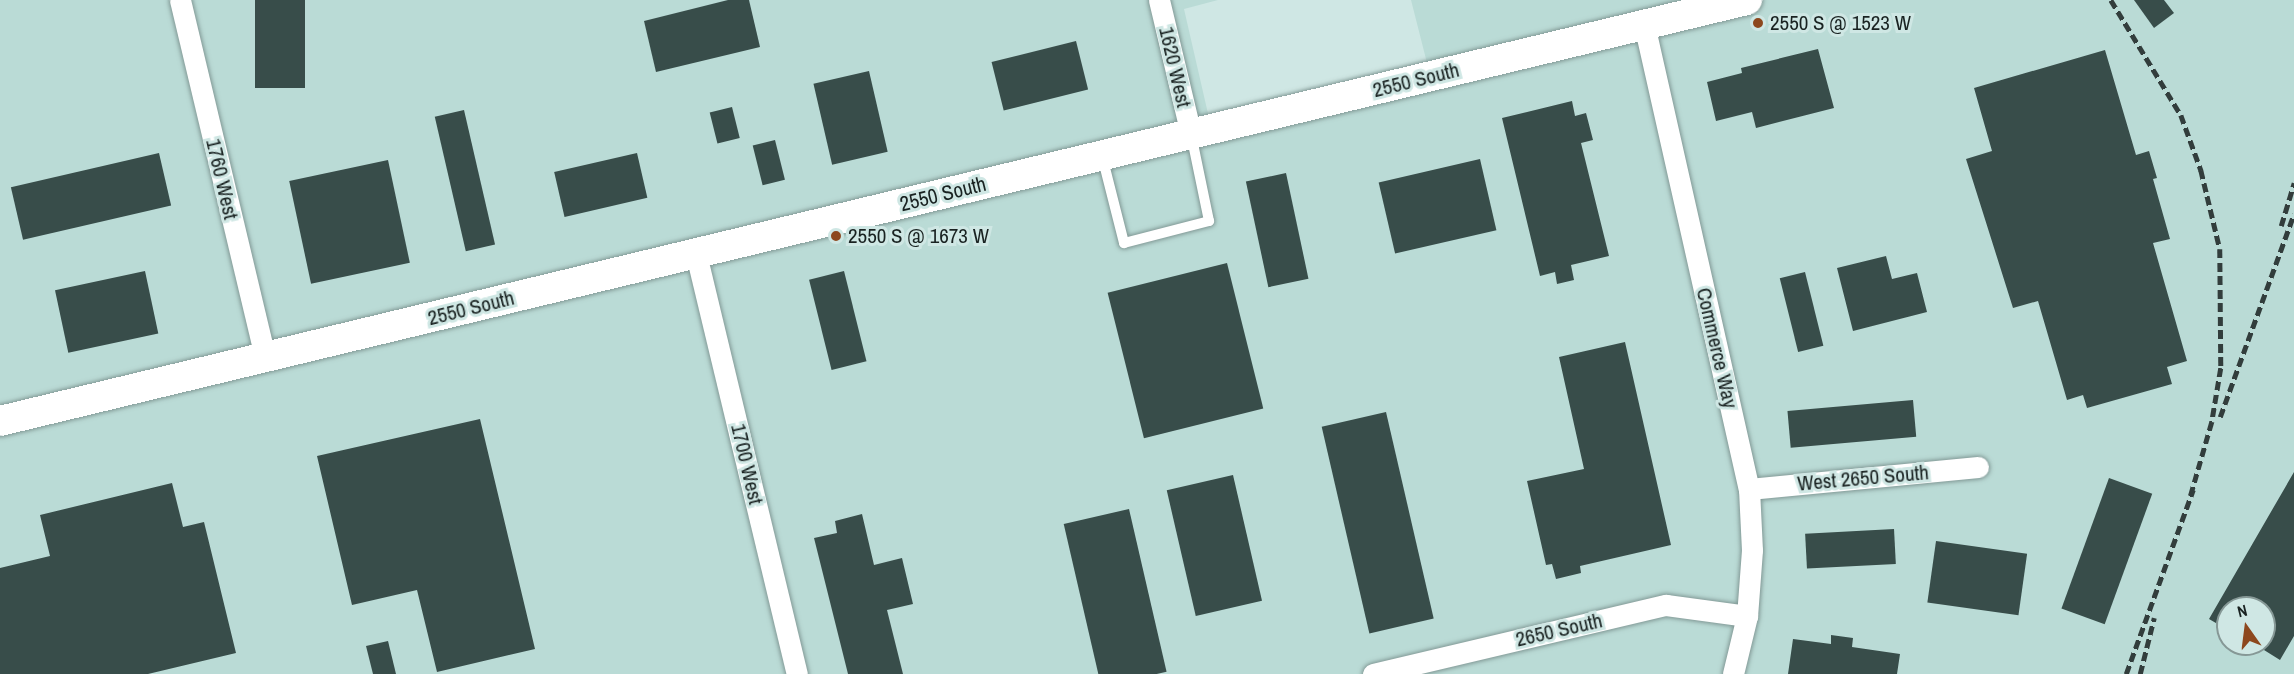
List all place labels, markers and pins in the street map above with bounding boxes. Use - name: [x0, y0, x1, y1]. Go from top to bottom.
- place label: 2550 S @ 1523 W: [1770, 10, 1911, 36]
- marker: 2550 S @ 1523 W: [1751, 16, 1765, 30]
- place label: 2550 S @ 1673 W: [848, 223, 989, 249]
- marker: 2550 S @ 1673 W: [829, 229, 843, 243]

